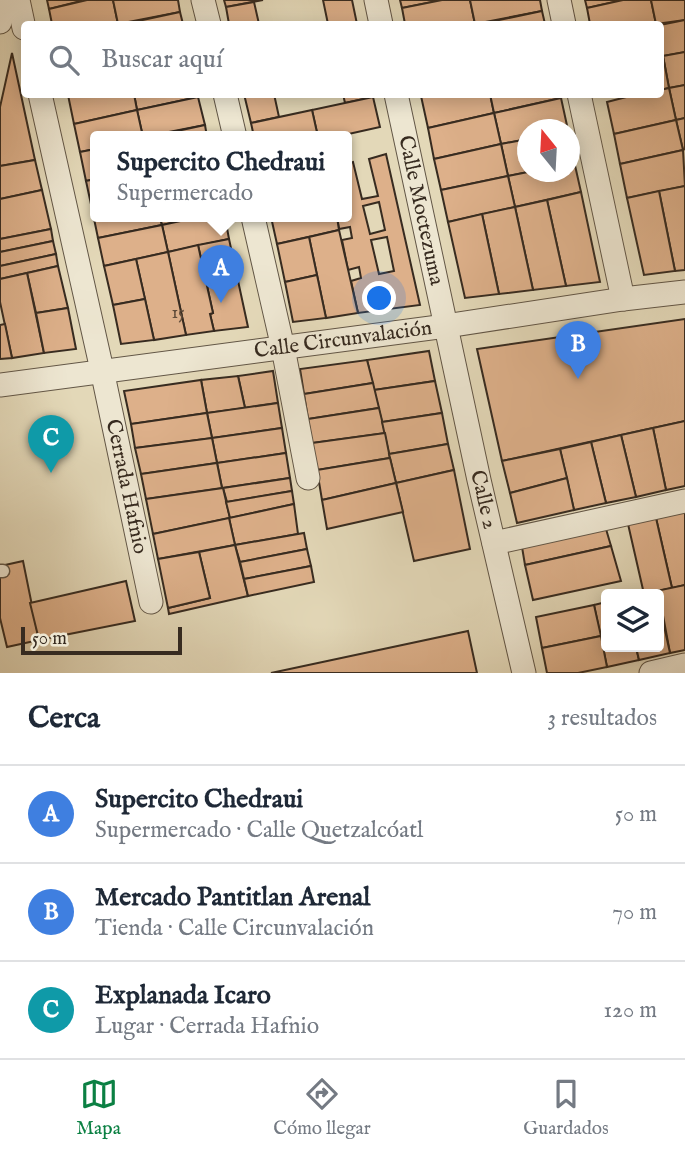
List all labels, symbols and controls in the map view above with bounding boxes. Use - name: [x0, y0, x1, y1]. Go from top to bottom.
- search box: [21, 21, 664, 98]
- icon: search: [45, 41, 83, 79]
- text: Buscar aquí: [101, 43, 223, 76]
- north arrow: [517, 119, 580, 182]
- popup: [90, 131, 352, 222]
- street label: Calle Moctezuma: [392, 133, 450, 289]
- text: Supercito Chedraui: [117, 146, 325, 179]
- text: Supermercado: [117, 179, 253, 208]
- pin: A: [198, 245, 244, 303]
- your location: [362, 281, 396, 315]
- house number: 15: [171, 302, 185, 325]
- street label: Calle Circunvalación: [252, 314, 434, 365]
- pin: B: [555, 321, 601, 379]
- pin: C: [28, 415, 74, 473]
- street label: Cerrada Hafnio: [99, 417, 154, 556]
- street label: Calle 2: [464, 468, 504, 532]
- map controls: [601, 589, 664, 652]
- button: layers: [601, 589, 664, 652]
- scale bar: [21, 624, 182, 656]
- text: 50 m: [32, 627, 67, 651]
- text: Cerca: [28, 700, 100, 738]
- text: 3 resultados: [547, 704, 657, 733]
- text: Supercito Chedraui: [95, 783, 303, 816]
- text: A: [43, 800, 59, 829]
- text: 50 m: [615, 800, 657, 829]
- text: Supermercado · Calle Quetzalcóatl: [95, 816, 423, 845]
- text: Mercado Pantitlan Arenal: [95, 881, 370, 914]
- text: B: [43, 898, 59, 927]
- text: 70 m: [612, 898, 657, 927]
- text: Tienda · Calle Circunvalación: [95, 914, 374, 943]
- text: Explanada Icaro: [95, 979, 271, 1012]
- text: C: [43, 996, 59, 1025]
- text: 120 m: [604, 996, 657, 1025]
- text: Lugar · Cerrada Hafnio: [95, 1012, 319, 1041]
- tab: Mapa: [76, 1075, 121, 1141]
- tab: Cómo llegar: [273, 1075, 371, 1141]
- tab: Guardados: [523, 1075, 609, 1141]

